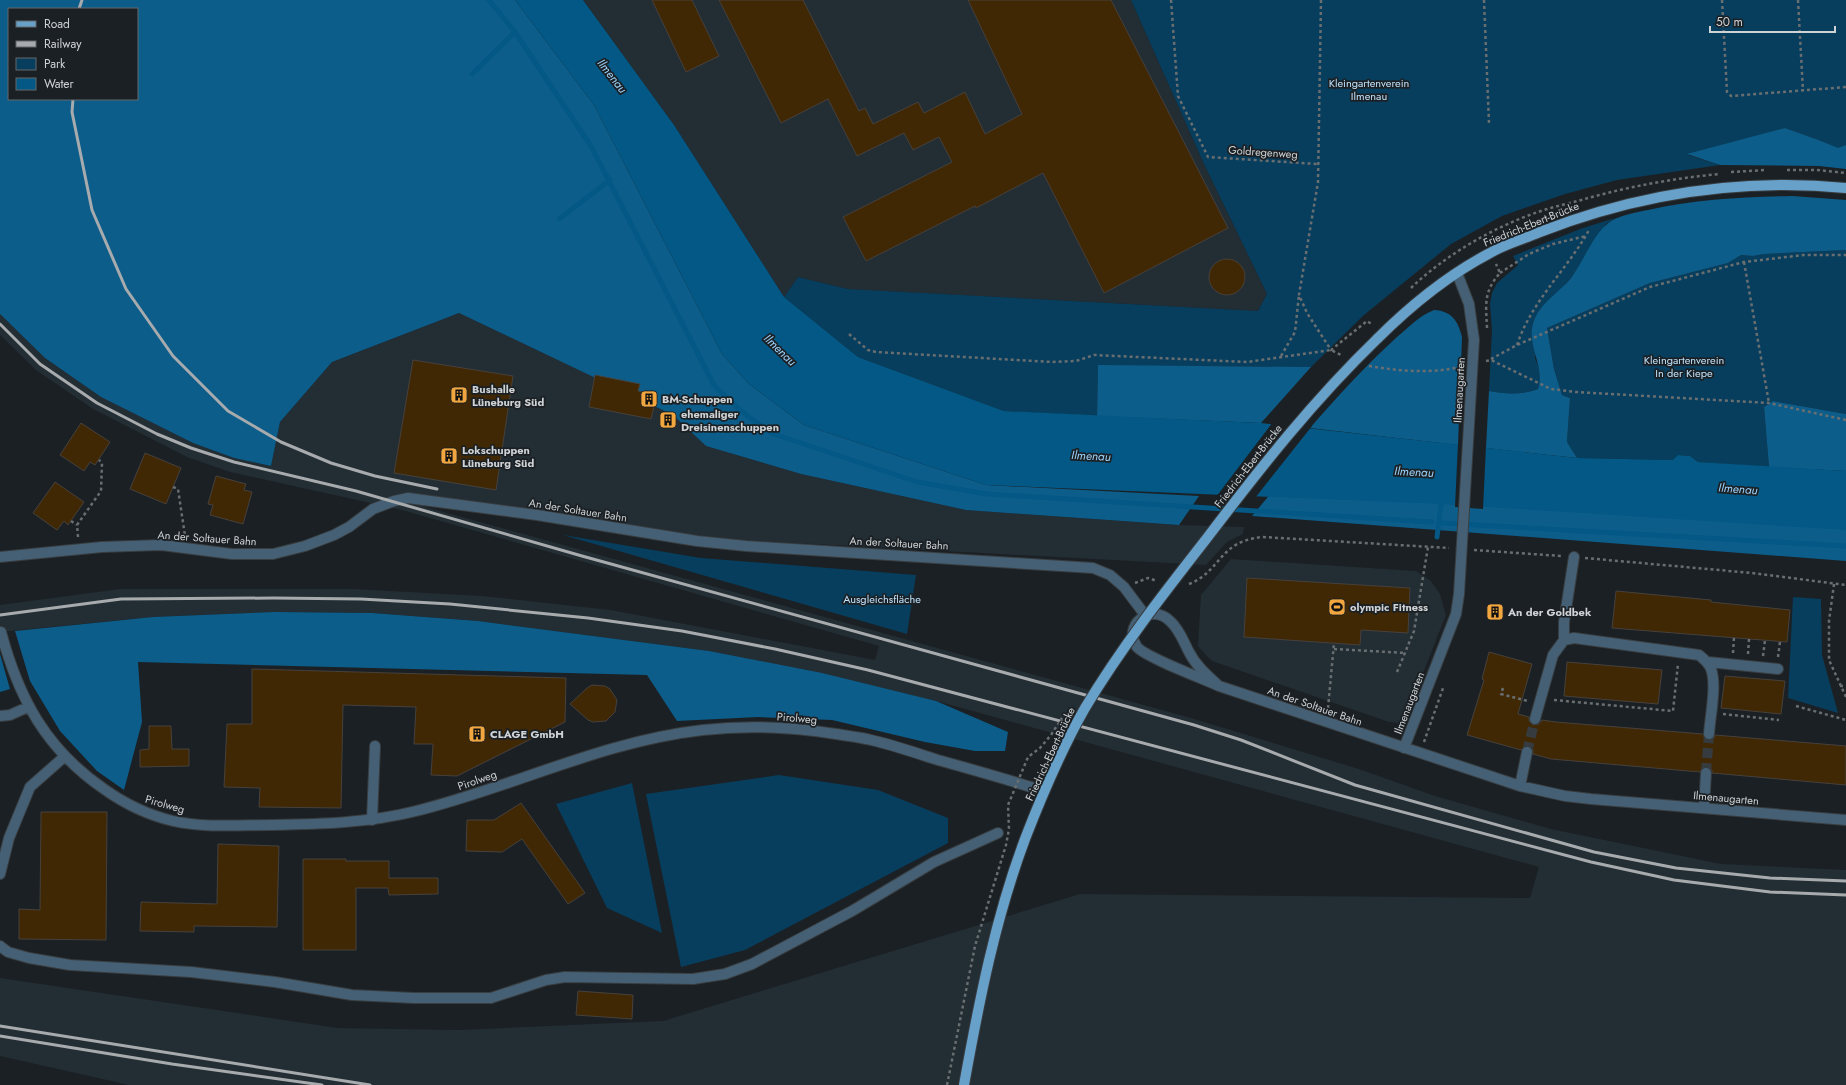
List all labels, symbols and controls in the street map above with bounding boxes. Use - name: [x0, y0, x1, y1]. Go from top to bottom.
- legend: [8, 8, 138, 100]
- scale bar: [1710, 8, 1835, 34]
- text: 50 m: [1716, 13, 1743, 31]
- text: Road: [44, 15, 70, 33]
- text: Railway: [44, 35, 82, 53]
- text: Park: [44, 55, 66, 73]
- water label: Ilmenau: [593, 55, 631, 97]
- text: Water: [44, 75, 75, 93]
- park label: Kleingartenverein Ilmenau: [1329, 75, 1409, 104]
- street label: Goldregenweg: [1228, 142, 1298, 162]
- street label: Friedrich-Ebert-Brücke: [1481, 197, 1582, 250]
- water label: Ilmenau: [760, 330, 800, 370]
- park label: Kleingartenverein In der Kiepe: [1644, 352, 1724, 381]
- street label: Ilmenaugarten: [1449, 357, 1469, 423]
- place label: Bushalle Lüneburg Süd: [472, 381, 544, 410]
- building icon: Bushalle Lüneburg Süd: [449, 385, 469, 405]
- building icon: BM-Schuppen: [639, 389, 659, 409]
- place label: BM-Schuppen: [662, 391, 733, 407]
- place label: ehemaliger Dreisinenschuppen: [681, 406, 779, 435]
- building icon: ehemaliger Dreisinenschuppen: [658, 410, 678, 430]
- street label: Friedrich-Ebert-Brücke: [1210, 421, 1286, 511]
- place label: Lokschuppen Lüneburg Süd: [462, 442, 534, 471]
- building icon: Lokschuppen Lüneburg Süd: [439, 446, 459, 466]
- water label: Ilmenau: [1071, 446, 1111, 466]
- water label: Ilmenau: [1394, 462, 1434, 482]
- water label: Ilmenau: [1718, 479, 1758, 499]
- street label: An der Soltauer Bahn: [528, 494, 628, 526]
- street label: An der Soltauer Bahn: [157, 527, 257, 549]
- street label: An der Soltauer Bahn: [849, 532, 949, 554]
- park label: Ausgleichsfläche: [843, 591, 921, 607]
- sports icon: olympic Fitness: [1327, 597, 1347, 617]
- place label: olympic Fitness: [1350, 599, 1428, 615]
- building icon: An der Goldbek: [1485, 602, 1505, 622]
- place label: An der Goldbek: [1507, 604, 1592, 620]
- street label: Ilmenaugarten: [1390, 669, 1428, 737]
- street label: An der Soltauer Bahn: [1265, 682, 1365, 730]
- street label: Friedrich-Ebert-Brücke: [1021, 704, 1079, 804]
- street label: Pirolweg: [776, 708, 818, 728]
- building icon: CLAGE GmbH: [467, 724, 487, 744]
- place label: CLAGE GmbH: [490, 726, 564, 742]
- street label: Pirolweg: [455, 766, 499, 794]
- street label: Ilmenaugarten: [1693, 787, 1759, 809]
- street label: Pirolweg: [143, 791, 187, 817]

